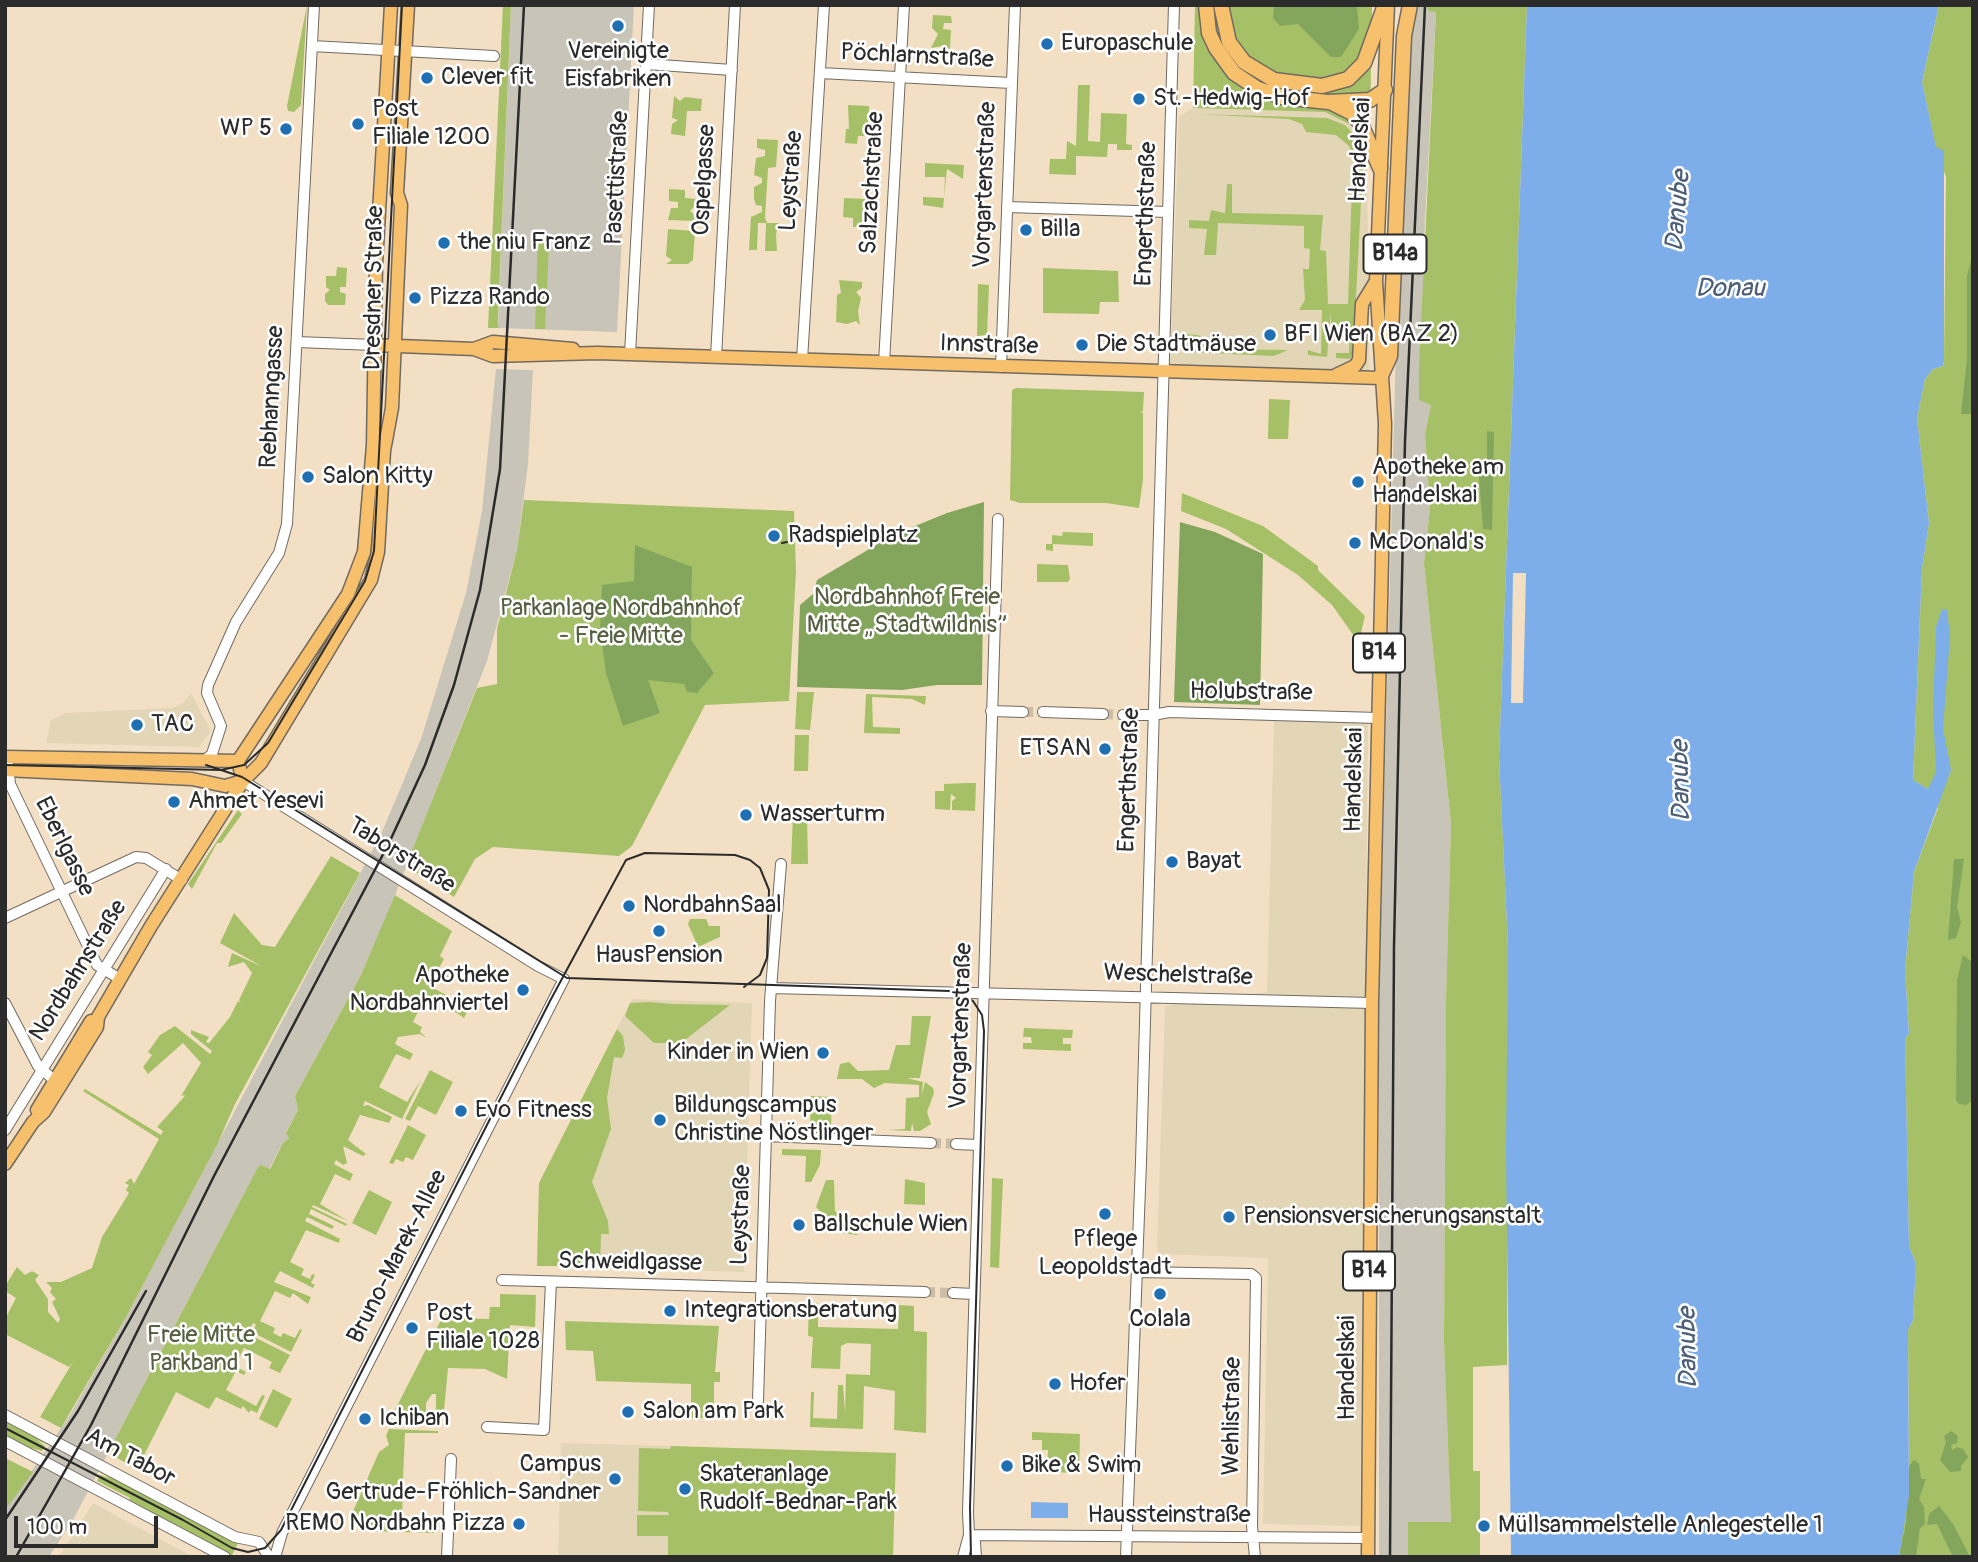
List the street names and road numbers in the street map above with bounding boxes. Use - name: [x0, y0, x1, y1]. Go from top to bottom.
- street label: Pöchlarnstraße: [840, 39, 994, 75]
- street label: Handelskai: [1344, 97, 1378, 203]
- street label: Vorgartenstraße: [969, 101, 1003, 269]
- street label: Pasettistraße: [600, 110, 636, 246]
- street label: Salzachstraße: [855, 111, 891, 255]
- street label: Ospelgasse: [688, 124, 722, 236]
- street label: Leystraße: [774, 130, 810, 232]
- street label: Engerthstraße: [1130, 141, 1164, 287]
- street label: Dresdner Straße: [359, 205, 391, 371]
- road number: B14a: [1364, 234, 1426, 274]
- street label: Rebhanngasse: [255, 325, 291, 469]
- street label: Innstraße: [939, 330, 1039, 362]
- road number: B14: [1353, 634, 1405, 673]
- street label: Holubstraße: [1189, 678, 1313, 708]
- street label: Engerthstraße: [1113, 707, 1147, 853]
- street label: Handelskai: [1340, 727, 1370, 833]
- street label: Eberlgasse: [28, 793, 100, 901]
- street label: Taborstraße: [342, 812, 460, 900]
- street label: Nordbahnstraße: [24, 895, 134, 1047]
- street label: Vorgartenstraße: [945, 942, 979, 1110]
- street label: Weschelstraße: [1103, 959, 1253, 993]
- street label: Leystraße: [726, 1164, 758, 1266]
- street label: Bruno-Marek-Allee: [342, 1166, 454, 1348]
- street label: Schweidlgasse: [558, 1247, 702, 1279]
- road number: B14: [1343, 1252, 1395, 1290]
- street label: Handelskai: [1334, 1316, 1362, 1420]
- street label: Wehlistraße: [1218, 1356, 1248, 1476]
- street label: Am Tabor: [80, 1422, 180, 1494]
- street label: Haussteinstraße: [1087, 1502, 1251, 1530]

